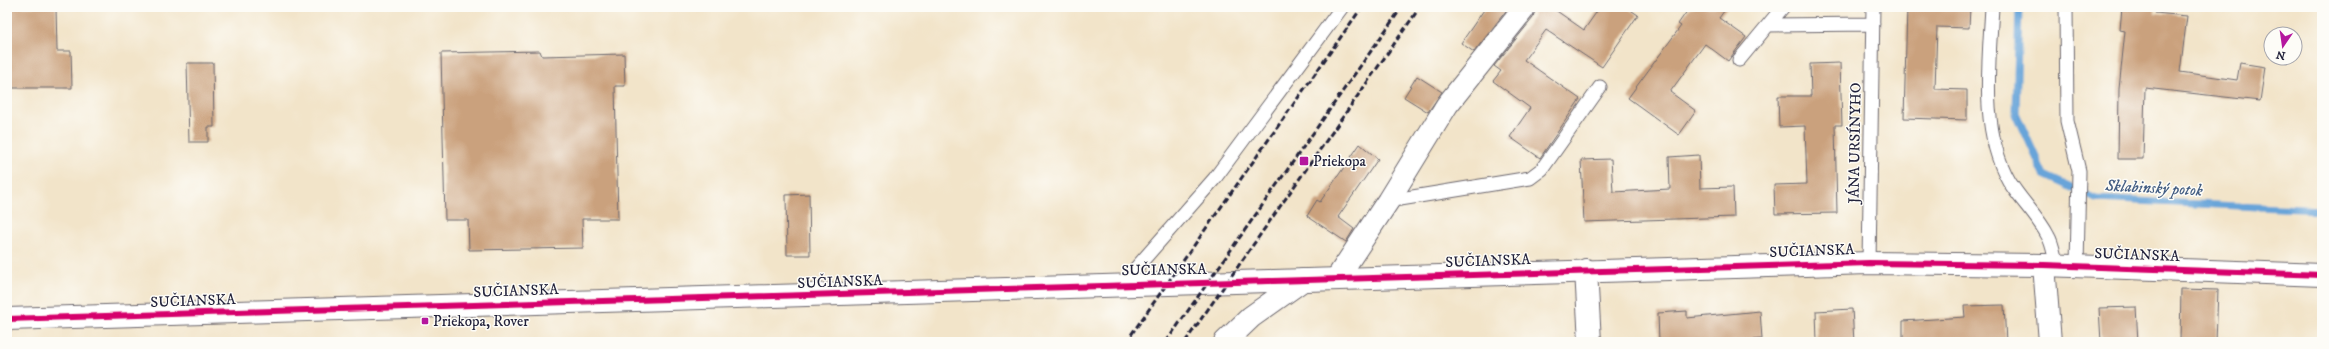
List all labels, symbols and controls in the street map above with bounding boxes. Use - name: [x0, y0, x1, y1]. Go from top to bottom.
- north arrow: [2263, 26, 2303, 66]
- text: N: [2275, 47, 2287, 63]
- street label: JÁNA URSÍNYHO: [1843, 82, 1866, 206]
- place label: Priekopa: [1313, 152, 1366, 171]
- marker: Priekopa: [1298, 155, 1310, 167]
- water label: Sklabinský potok: [2104, 175, 2203, 201]
- street label: SUČIANSKA: [1769, 239, 1855, 262]
- street label: SUČIANSKA: [2094, 243, 2180, 266]
- street label: SUČIANSKA: [1445, 249, 1531, 272]
- street label: SUČIANSKA: [1121, 259, 1207, 280]
- street label: SUČIANSKA: [797, 270, 883, 293]
- street label: SUČIANSKA: [473, 279, 559, 302]
- street label: SUČIANSKA: [150, 289, 236, 312]
- place label: Priekopa, Rover: [433, 312, 529, 331]
- marker: Priekopa, Rover: [420, 316, 430, 326]

